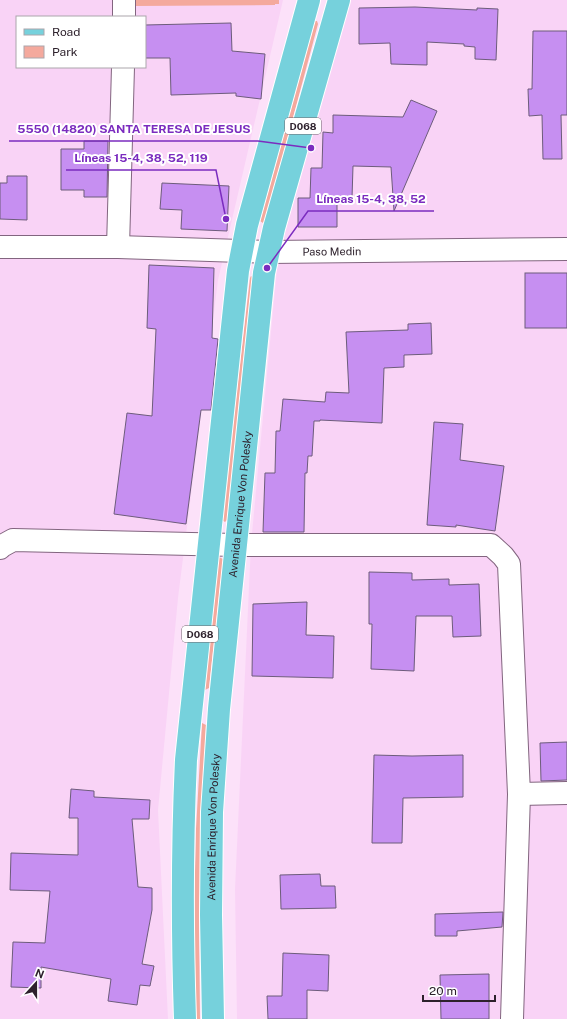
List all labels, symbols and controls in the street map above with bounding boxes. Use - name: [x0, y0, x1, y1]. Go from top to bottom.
- legend: [16, 16, 146, 68]
- text: Road: [52, 25, 80, 39]
- text: Park: [52, 45, 78, 59]
- callout: 5550 (14820) SANTA TERESA DE JESUS: [9, 117, 258, 141]
- road number: D068: [285, 118, 321, 134]
- text: 5550 (14820) SANTA TERESA DE JESUS: [17, 122, 251, 136]
- callout: Líneas 15-4, 38, 52, 119: [66, 146, 216, 170]
- text: Líneas 15-4, 38, 52, 119: [74, 151, 208, 165]
- callout: Líneas 15-4, 38, 52: [308, 187, 434, 211]
- text: Líneas 15-4, 38, 52: [316, 192, 426, 206]
- street label: Paso Medin: [302, 245, 362, 258]
- street label: Avenida Enrique Von Polesky: [227, 430, 254, 578]
- road number: D068: [182, 626, 218, 642]
- street label: Avenida Enrique Von Polesky: [205, 753, 222, 901]
- north arrow: [16, 963, 56, 1003]
- text: N: [33, 967, 46, 981]
- scale bar: [423, 977, 495, 1003]
- text: 20 m: [429, 984, 457, 998]

